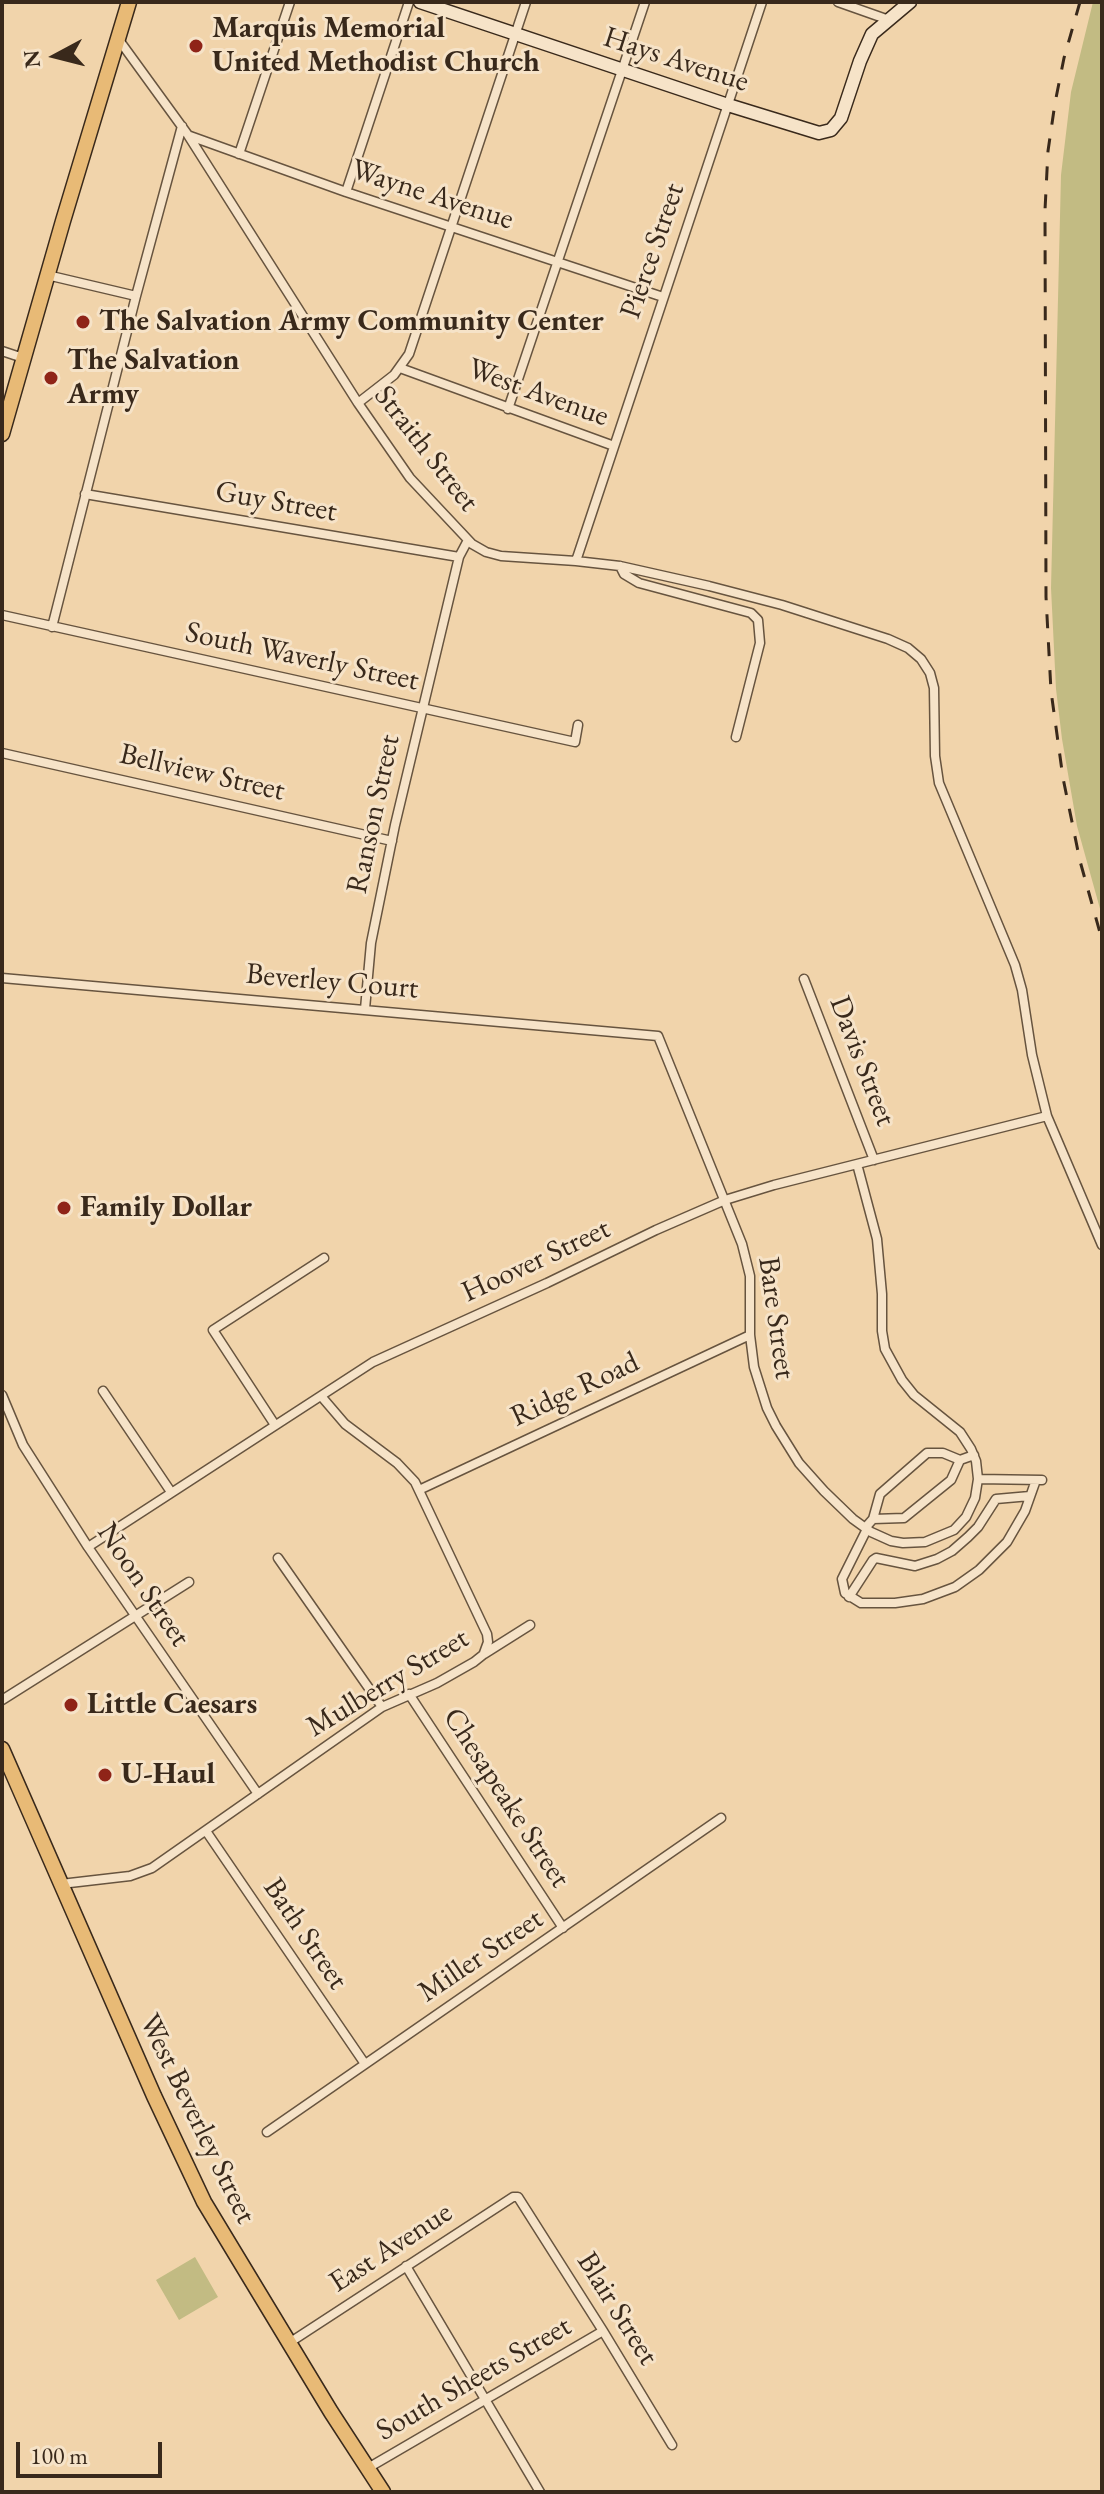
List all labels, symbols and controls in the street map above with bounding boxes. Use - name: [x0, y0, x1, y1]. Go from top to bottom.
- place label: Marquis Memorial United Methodist Church: [212, 11, 540, 82]
- north arrow: [16, 16, 96, 96]
- street label: Hays Avenue: [599, 20, 753, 100]
- marker: Marquis Memorial United Methodist Church: [187, 37, 205, 55]
- text: N: [16, 48, 47, 70]
- street label: Wayne Avenue: [346, 152, 518, 238]
- street label: Pierce Street: [613, 179, 693, 323]
- place label: The Salvation Army Community Center: [99, 304, 604, 340]
- marker: The Salvation Army Community Center: [74, 313, 92, 331]
- place label: The Salvation Army: [67, 343, 239, 414]
- street label: West Avenue: [463, 351, 613, 435]
- marker: The Salvation Army: [42, 369, 60, 387]
- street label: Straith Street: [366, 379, 486, 519]
- street label: Guy Street: [212, 474, 340, 530]
- street label: South Waverly Street: [182, 615, 422, 699]
- street label: Ranson Street: [340, 731, 408, 897]
- street label: Bellview Street: [116, 737, 288, 809]
- street label: Beverley Court: [244, 957, 420, 1007]
- street label: Davis Street: [821, 991, 903, 1131]
- place label: Family Dollar: [80, 1190, 252, 1226]
- marker: Family Dollar: [55, 1199, 73, 1217]
- street label: Hoover Street: [456, 1211, 616, 1311]
- street label: Bare Street: [750, 1254, 802, 1382]
- street label: Ridge Road: [505, 1345, 645, 1435]
- street label: Noon Street: [89, 1516, 197, 1654]
- street label: Mulberry Street: [301, 1621, 475, 1745]
- place label: Little Caesars: [87, 1687, 257, 1723]
- marker: Little Caesars: [62, 1696, 80, 1714]
- street label: Chesapeake Street: [435, 1701, 577, 1895]
- place label: U-Haul: [121, 1757, 215, 1793]
- marker: U-Haul: [96, 1766, 114, 1784]
- street label: Bath Street: [255, 1872, 355, 1996]
- street label: Miller Street: [412, 1901, 550, 2011]
- street label: West Beverley Street: [131, 2008, 263, 2230]
- street label: East Avenue: [323, 2195, 459, 2301]
- street label: Blair Street: [568, 2246, 666, 2372]
- street label: South Sheets Street: [370, 2309, 578, 2449]
- scale bar: [20, 2426, 166, 2476]
- text: 100 m: [30, 2440, 88, 2471]

